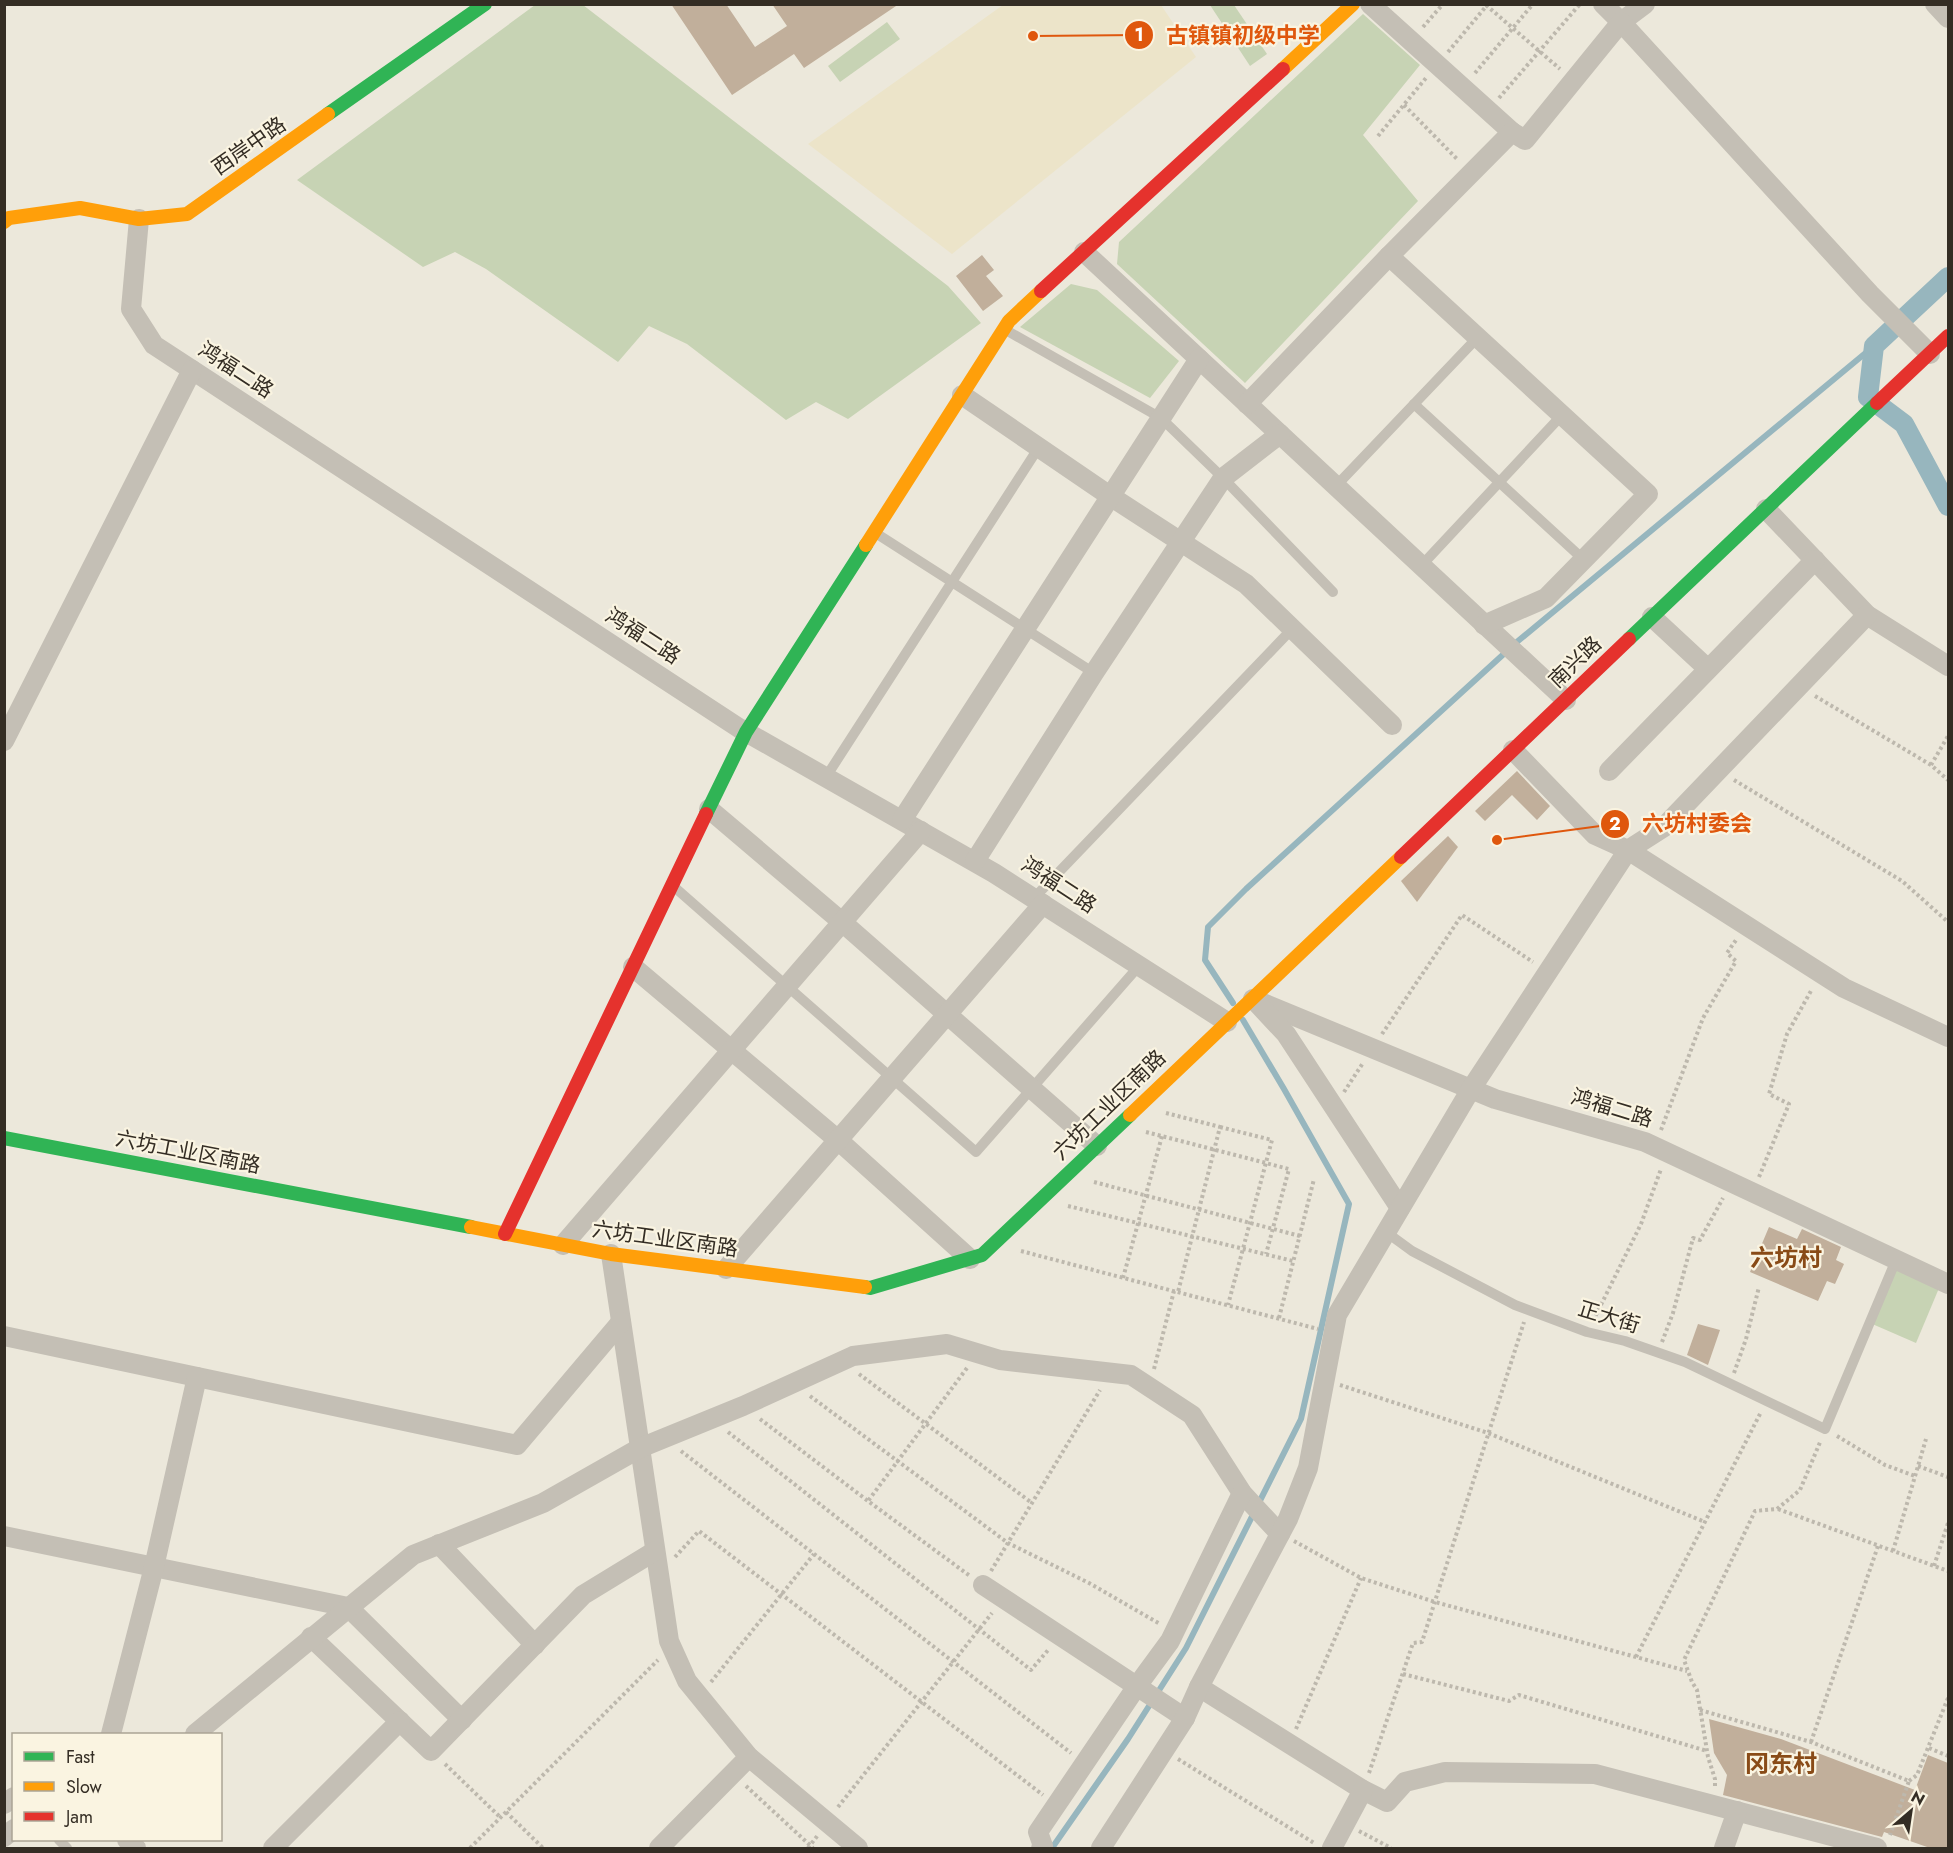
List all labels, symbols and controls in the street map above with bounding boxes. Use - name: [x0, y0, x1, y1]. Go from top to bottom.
- callout: 古镇镇初级中学: [1124, 15, 1332, 55]
- text: 古镇镇初级中学: [1166, 19, 1320, 51]
- text: 1: [1134, 22, 1144, 48]
- street label: 西岸中路: [206, 110, 292, 182]
- street label: 鸿福二路: [193, 335, 279, 405]
- street label: 鸿福二路: [600, 601, 686, 671]
- street label: 南兴路: [1542, 629, 1608, 695]
- callout: 六坊村委会: [1600, 804, 1764, 844]
- text: 六坊村委会: [1642, 807, 1752, 839]
- text: 2: [1609, 811, 1621, 837]
- street label: 鸿福二路: [1016, 850, 1102, 920]
- street label: 六坊工业区南路: [1046, 1043, 1172, 1167]
- street label: 鸿福二路: [1567, 1081, 1657, 1135]
- street label: 六坊工业区南路: [113, 1123, 263, 1181]
- street label: 六坊工业区南路: [590, 1214, 740, 1264]
- district label: 六坊村: [1750, 1240, 1822, 1275]
- street label: 正大街: [1574, 1293, 1644, 1341]
- legend: [12, 1733, 222, 1841]
- text: Fast: [66, 1744, 95, 1770]
- district label: 冈东村: [1745, 1746, 1817, 1781]
- text: Slow: [66, 1774, 103, 1800]
- north arrow: [1881, 1781, 1941, 1841]
- text: N: [1907, 1785, 1929, 1811]
- text: Jam: [64, 1804, 93, 1830]

